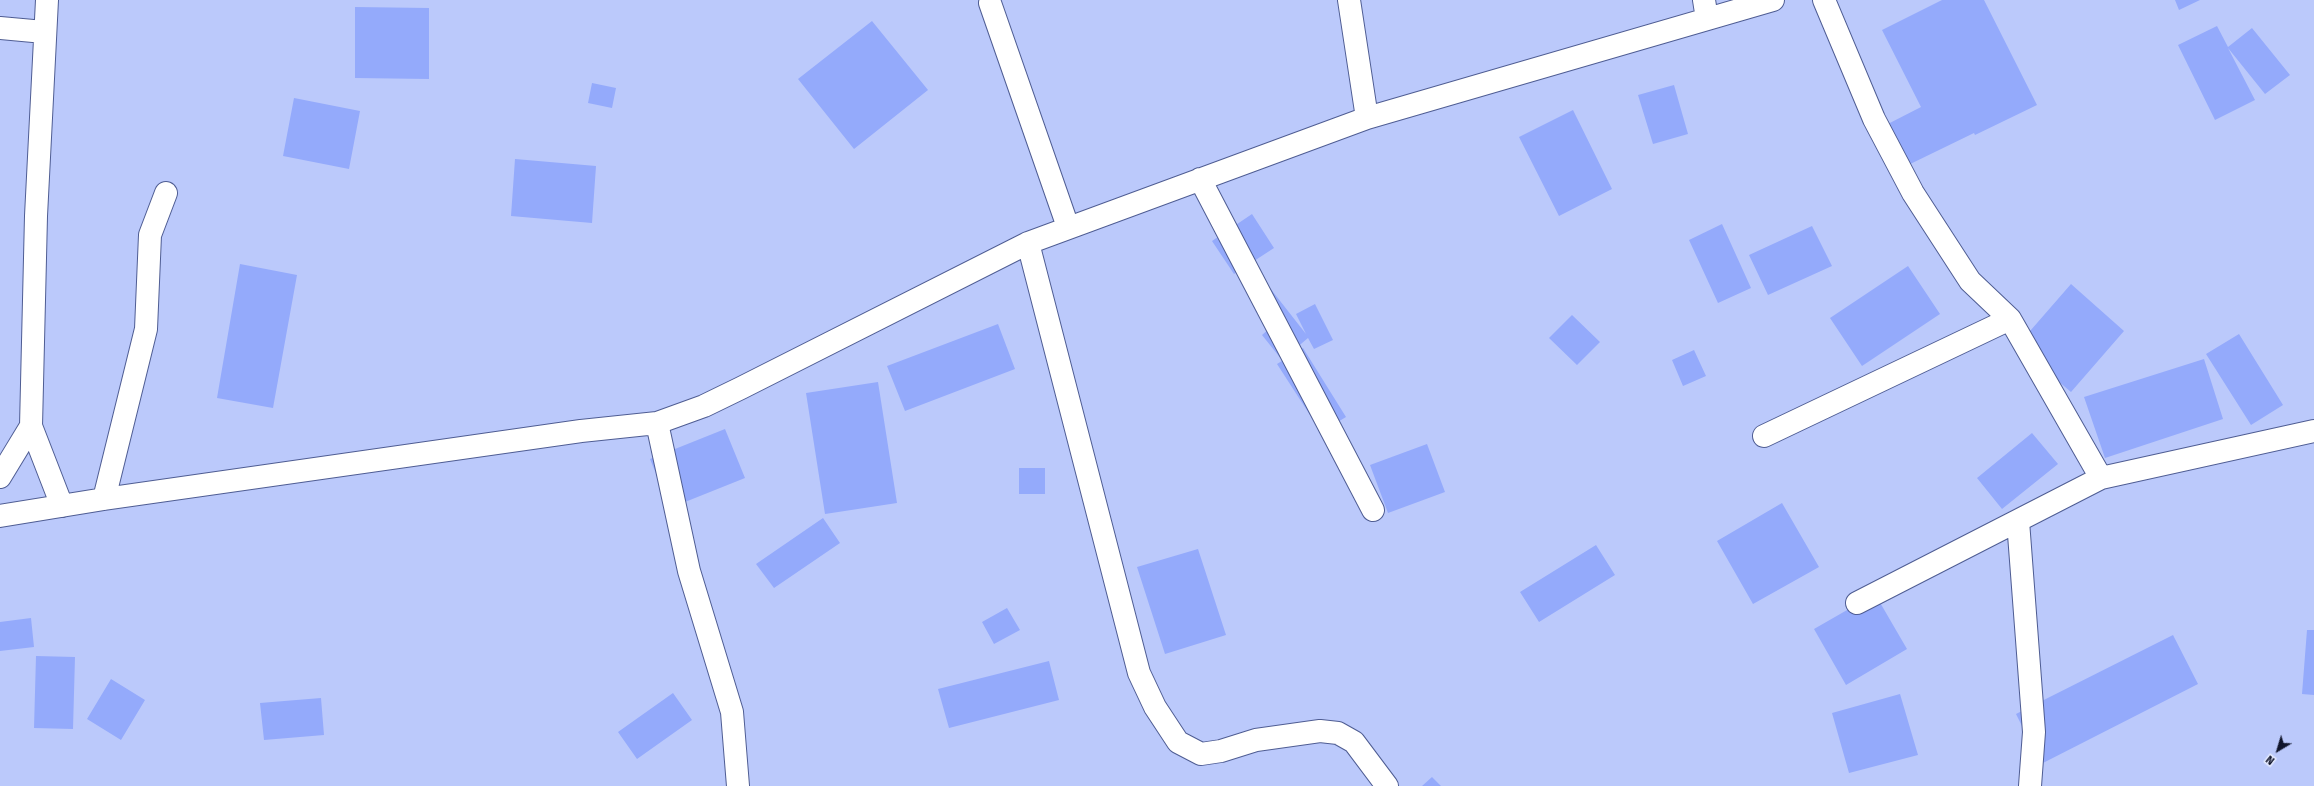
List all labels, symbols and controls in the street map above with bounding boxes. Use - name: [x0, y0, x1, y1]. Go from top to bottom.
- north arrow: [2258, 730, 2298, 770]
- text: N: [2263, 752, 2277, 767]

